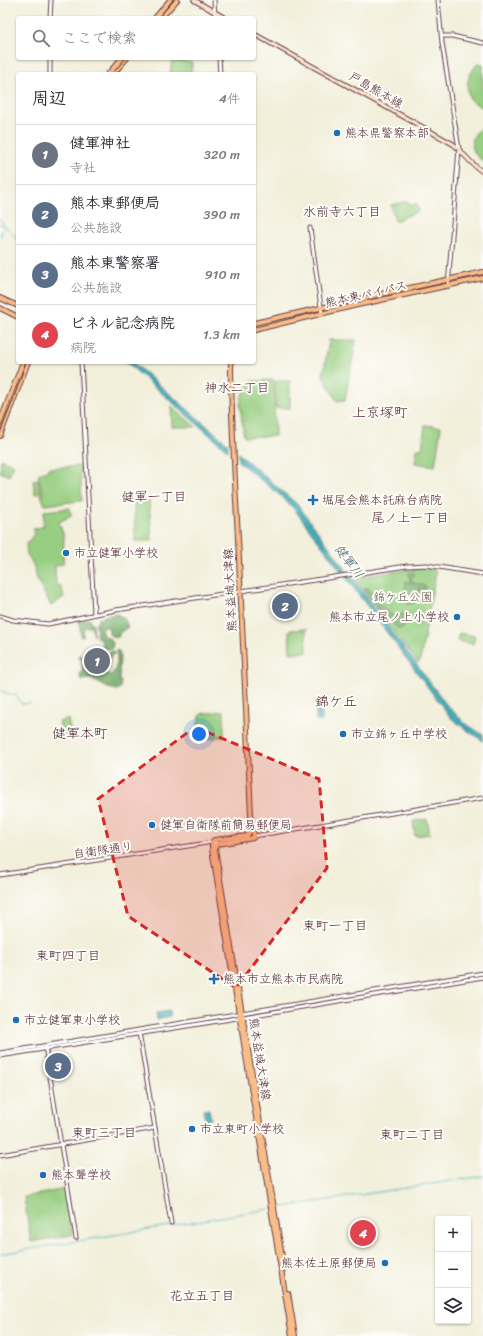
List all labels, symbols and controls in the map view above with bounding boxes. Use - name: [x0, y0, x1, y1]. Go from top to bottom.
- search box: [16, 16, 256, 60]
- text: ここで検索: [62, 25, 137, 51]
- icon: search: [30, 27, 52, 49]
- street label: 戸島熊本線: [345, 65, 407, 115]
- text: 周辺: [32, 83, 66, 113]
- text: 4件: [219, 87, 240, 110]
- place label: 熊本県警察本部: [345, 122, 429, 144]
- marker: 熊本県警察本部: [332, 128, 342, 138]
- text: 健軍神社: [70, 130, 130, 156]
- text: 1: [42, 143, 48, 166]
- text: 320 m: [204, 143, 240, 166]
- text: 寺社: [70, 156, 96, 179]
- text: 熊本東郵便局: [70, 190, 160, 216]
- district label: 水前寺六丁目: [303, 200, 381, 223]
- text: 2: [41, 203, 49, 226]
- text: 390 m: [203, 203, 240, 226]
- text: 公共施設: [70, 216, 122, 239]
- text: 熊本東警察署: [70, 250, 160, 276]
- text: 3: [41, 263, 49, 286]
- text: 910 m: [205, 263, 240, 286]
- street label: 熊本東バイパス: [323, 274, 409, 314]
- text: 公共施設: [70, 276, 122, 299]
- text: ピネル記念病院: [70, 310, 175, 336]
- text: 4: [41, 323, 49, 346]
- text: 1.3 km: [203, 323, 240, 346]
- text: 病院: [70, 336, 96, 359]
- district label: 神水二丁目: [204, 376, 270, 399]
- district label: 上京塚町: [352, 400, 408, 425]
- district label: 健軍一丁目: [121, 485, 187, 508]
- place label: 堀尾会熊本託麻台病院: [322, 489, 442, 511]
- marker: 堀尾会熊本託麻台病院: [307, 494, 319, 506]
- district label: 尾ノ上一丁目: [371, 506, 449, 529]
- water label: 健軍川: [328, 538, 370, 584]
- place label: 市立健軍小学校: [74, 542, 158, 564]
- street label: 熊本益城大津線: [217, 547, 243, 633]
- marker: 市立健軍小学校: [61, 548, 71, 558]
- park label: 錦ケ丘公園: [373, 586, 433, 608]
- pin: 2: [272, 591, 298, 621]
- place label: 熊本市立尾ノ上小学校: [329, 606, 449, 628]
- marker: 熊本市立尾ノ上小学校: [452, 612, 462, 622]
- pin: 1: [84, 646, 110, 676]
- district label: 錦ケ丘: [315, 689, 357, 714]
- district label: 健軍本町: [52, 721, 108, 746]
- place label: 市立錦ヶ丘中学校: [351, 723, 447, 745]
- your location: [189, 724, 209, 744]
- marker: 市立錦ヶ丘中学校: [338, 729, 348, 739]
- place label: 健軍自衛隊前簡易郵便局: [160, 814, 292, 836]
- marker: 健軍自衛隊前簡易郵便局: [147, 820, 157, 830]
- street label: 自衛隊通り: [72, 835, 134, 865]
- district label: 東町一丁目: [302, 914, 368, 937]
- district label: 東町四丁目: [35, 944, 101, 967]
- place label: 熊本市立熊本市民病院: [223, 968, 343, 990]
- marker: 熊本市立熊本市民病院: [208, 973, 220, 985]
- place label: 市立健軍東小学校: [24, 1009, 120, 1031]
- marker: 市立健軍東小学校: [11, 1015, 21, 1025]
- street label: 熊本益城大津線: [243, 1016, 277, 1102]
- pin: 3: [45, 1051, 71, 1081]
- place label: 市立東町小学校: [200, 1118, 284, 1140]
- district label: 東町三丁目: [71, 1121, 137, 1144]
- district label: 東町二丁目: [379, 1123, 445, 1146]
- marker: 市立東町小学校: [187, 1124, 197, 1134]
- place label: 熊本聾学校: [51, 1164, 111, 1186]
- marker: 熊本聾学校: [38, 1170, 48, 1180]
- map controls: [435, 1216, 471, 1324]
- button: +: [435, 1216, 471, 1252]
- pin: 4: [350, 1218, 376, 1248]
- place label: 熊本佐土原郵便局: [281, 1252, 377, 1274]
- button: −: [435, 1252, 471, 1288]
- marker: 熊本佐土原郵便局: [380, 1258, 390, 1268]
- district label: 花立五丁目: [169, 1284, 235, 1307]
- button: layers: [435, 1288, 471, 1324]

